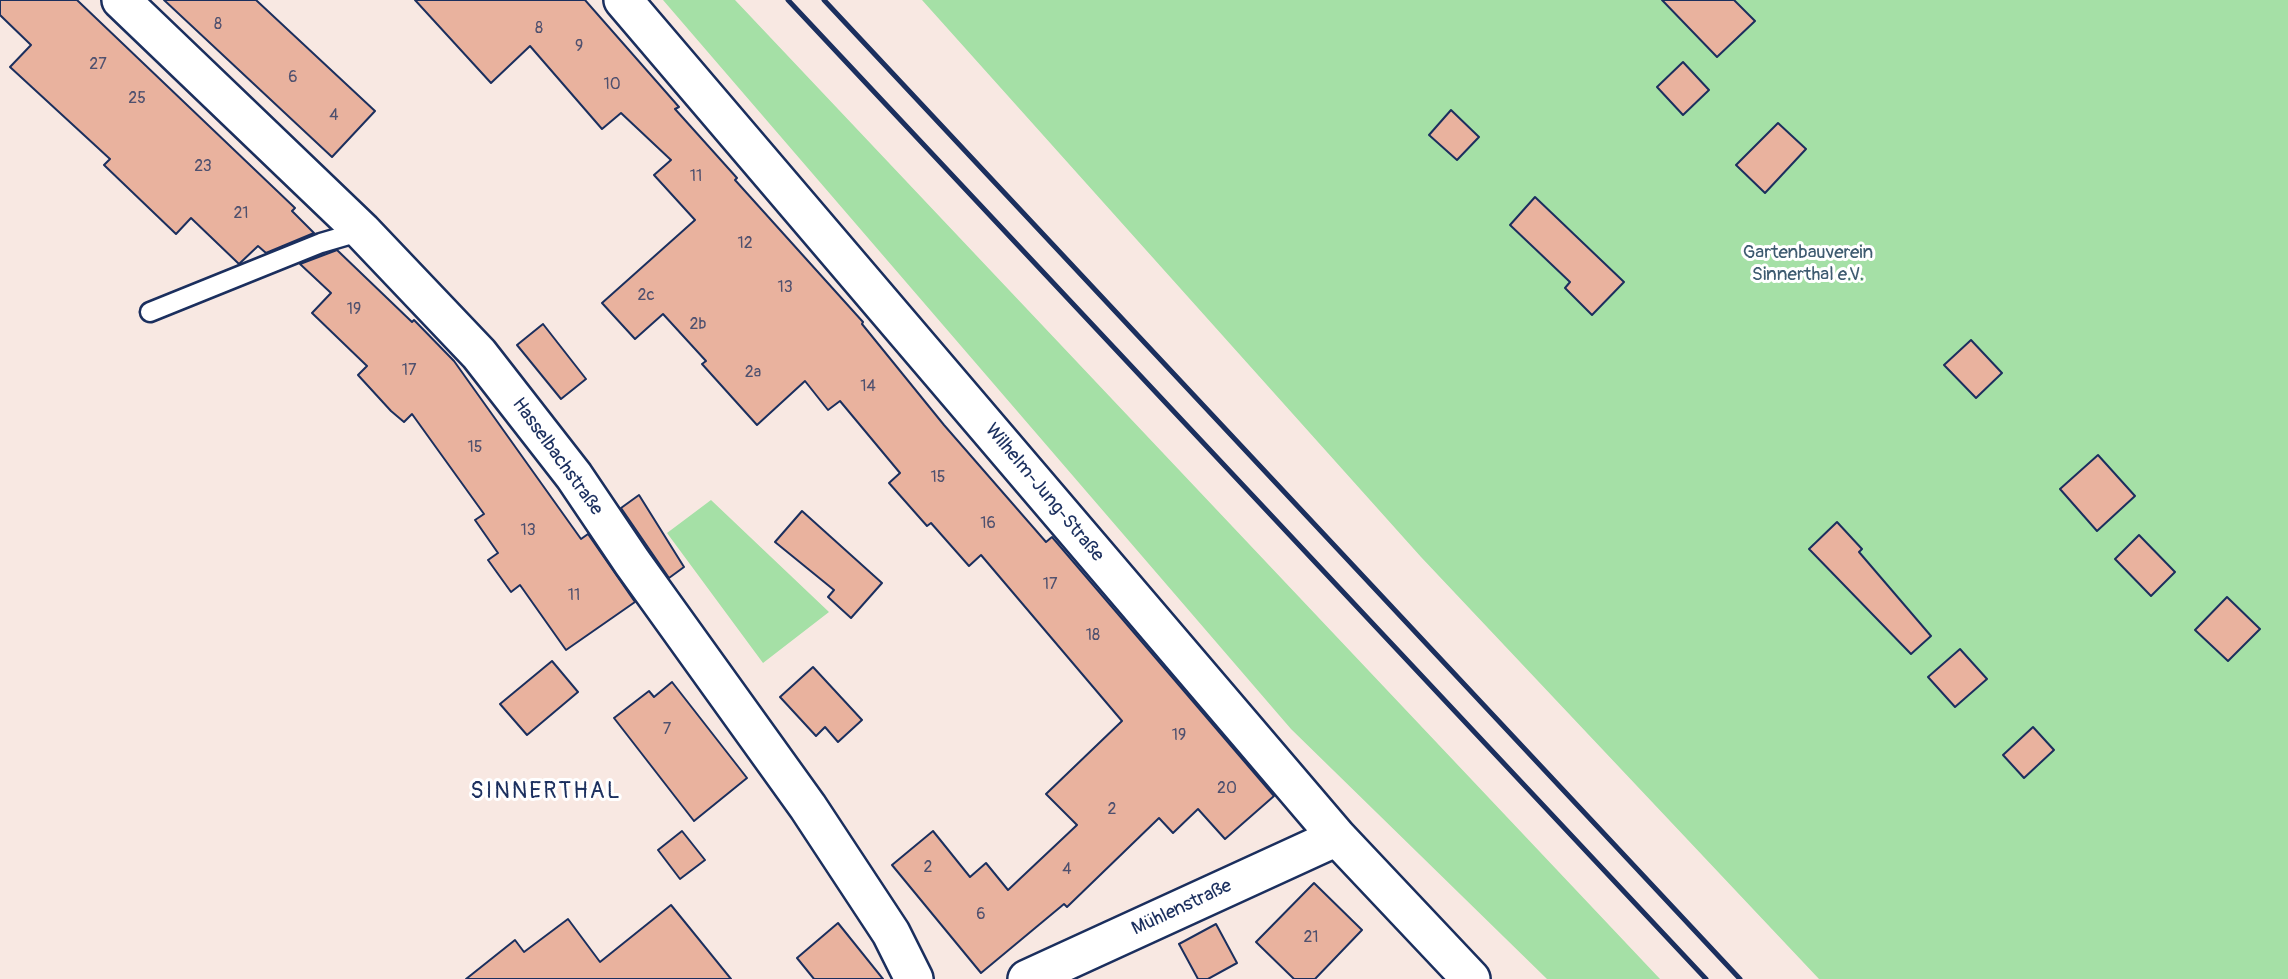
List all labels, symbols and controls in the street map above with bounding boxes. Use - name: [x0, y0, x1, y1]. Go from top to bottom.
- house number: 8: [214, 15, 222, 35]
- house number: 8: [535, 19, 543, 39]
- house number: 9: [575, 37, 583, 57]
- house number: 27: [89, 55, 107, 75]
- house number: 6: [288, 68, 298, 88]
- house number: 10: [603, 75, 621, 95]
- house number: 25: [128, 89, 146, 109]
- house number: 4: [329, 106, 339, 126]
- house number: 23: [194, 157, 212, 177]
- house number: 11: [690, 167, 702, 187]
- house number: 21: [233, 204, 249, 224]
- house number: 12: [737, 234, 753, 254]
- park label: Gartenbauverein Sinnerthal e.V.: [1743, 242, 1873, 286]
- house number: 13: [777, 278, 793, 298]
- house number: 2c: [637, 286, 655, 306]
- house number: 19: [347, 300, 361, 320]
- house number: 2b: [690, 315, 706, 335]
- house number: 17: [402, 361, 416, 381]
- house number: 2a: [745, 363, 761, 383]
- house number: 14: [860, 377, 876, 397]
- street label: Hasselbachstraße: [507, 394, 607, 520]
- street label: Wilhelm-Jung-Straße: [980, 419, 1108, 567]
- house number: 15: [468, 438, 482, 458]
- house number: 15: [931, 468, 945, 488]
- house number: 16: [980, 514, 996, 534]
- house number: 13: [520, 521, 536, 541]
- house number: 17: [1043, 575, 1057, 595]
- house number: 11: [568, 586, 580, 606]
- house number: 18: [1086, 626, 1100, 646]
- house number: 7: [663, 720, 671, 740]
- house number: 19: [1172, 726, 1186, 746]
- district label: SINNERTHAL: [472, 778, 620, 806]
- house number: 20: [1217, 779, 1237, 799]
- house number: 2: [1108, 800, 1116, 820]
- house number: 2: [924, 858, 932, 878]
- house number: 4: [1062, 860, 1072, 880]
- street label: Mühlenstraße: [1128, 875, 1236, 941]
- house number: 6: [976, 905, 986, 925]
- house number: 21: [1303, 928, 1319, 948]

